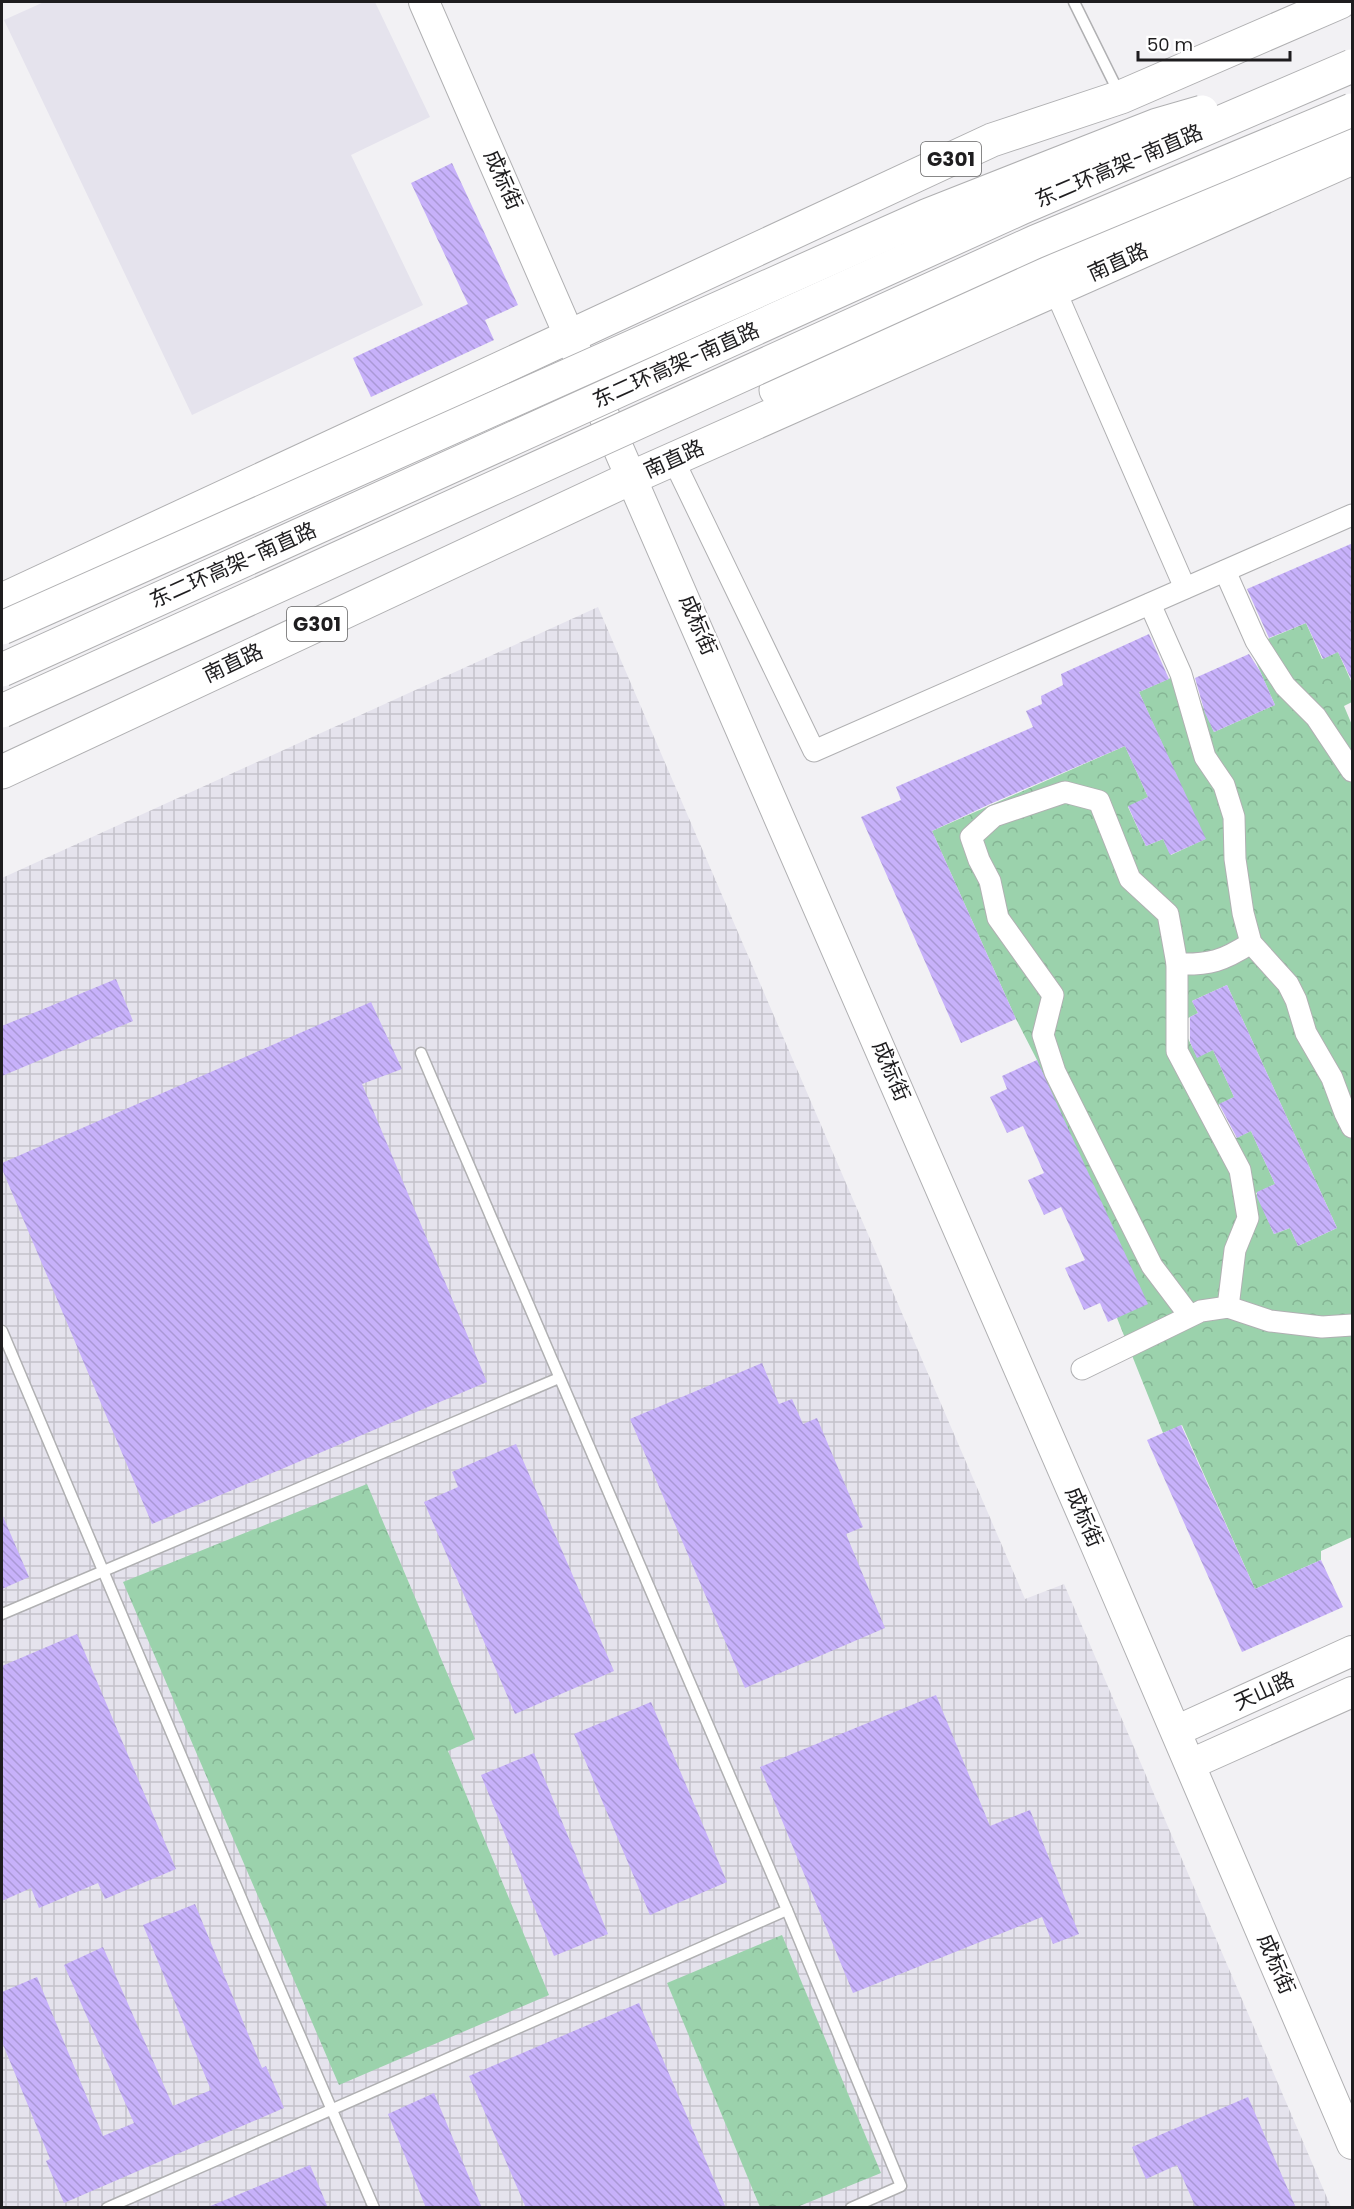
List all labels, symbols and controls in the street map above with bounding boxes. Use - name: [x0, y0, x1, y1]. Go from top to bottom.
- scale bar: [1138, 24, 1290, 62]
- text: 50 m: [1147, 32, 1193, 57]
- street label: 东二环高架-南直路: [1030, 117, 1207, 214]
- road number: G301: [921, 142, 981, 176]
- street label: 成标街: [477, 145, 530, 214]
- street label: 南直路: [1083, 235, 1152, 288]
- street label: 东二环高架-南直路: [588, 315, 764, 414]
- street label: 南直路: [639, 432, 708, 485]
- street label: 东二环高架-南直路: [145, 515, 321, 614]
- street label: 成标街: [673, 590, 724, 659]
- road number: G301: [287, 607, 347, 641]
- street label: 南直路: [198, 636, 267, 689]
- street label: 成标街: [866, 1036, 917, 1105]
- street label: 成标街: [1059, 1482, 1110, 1551]
- street label: 天山路: [1229, 1664, 1298, 1717]
- street label: 成标街: [1251, 1929, 1302, 1998]

